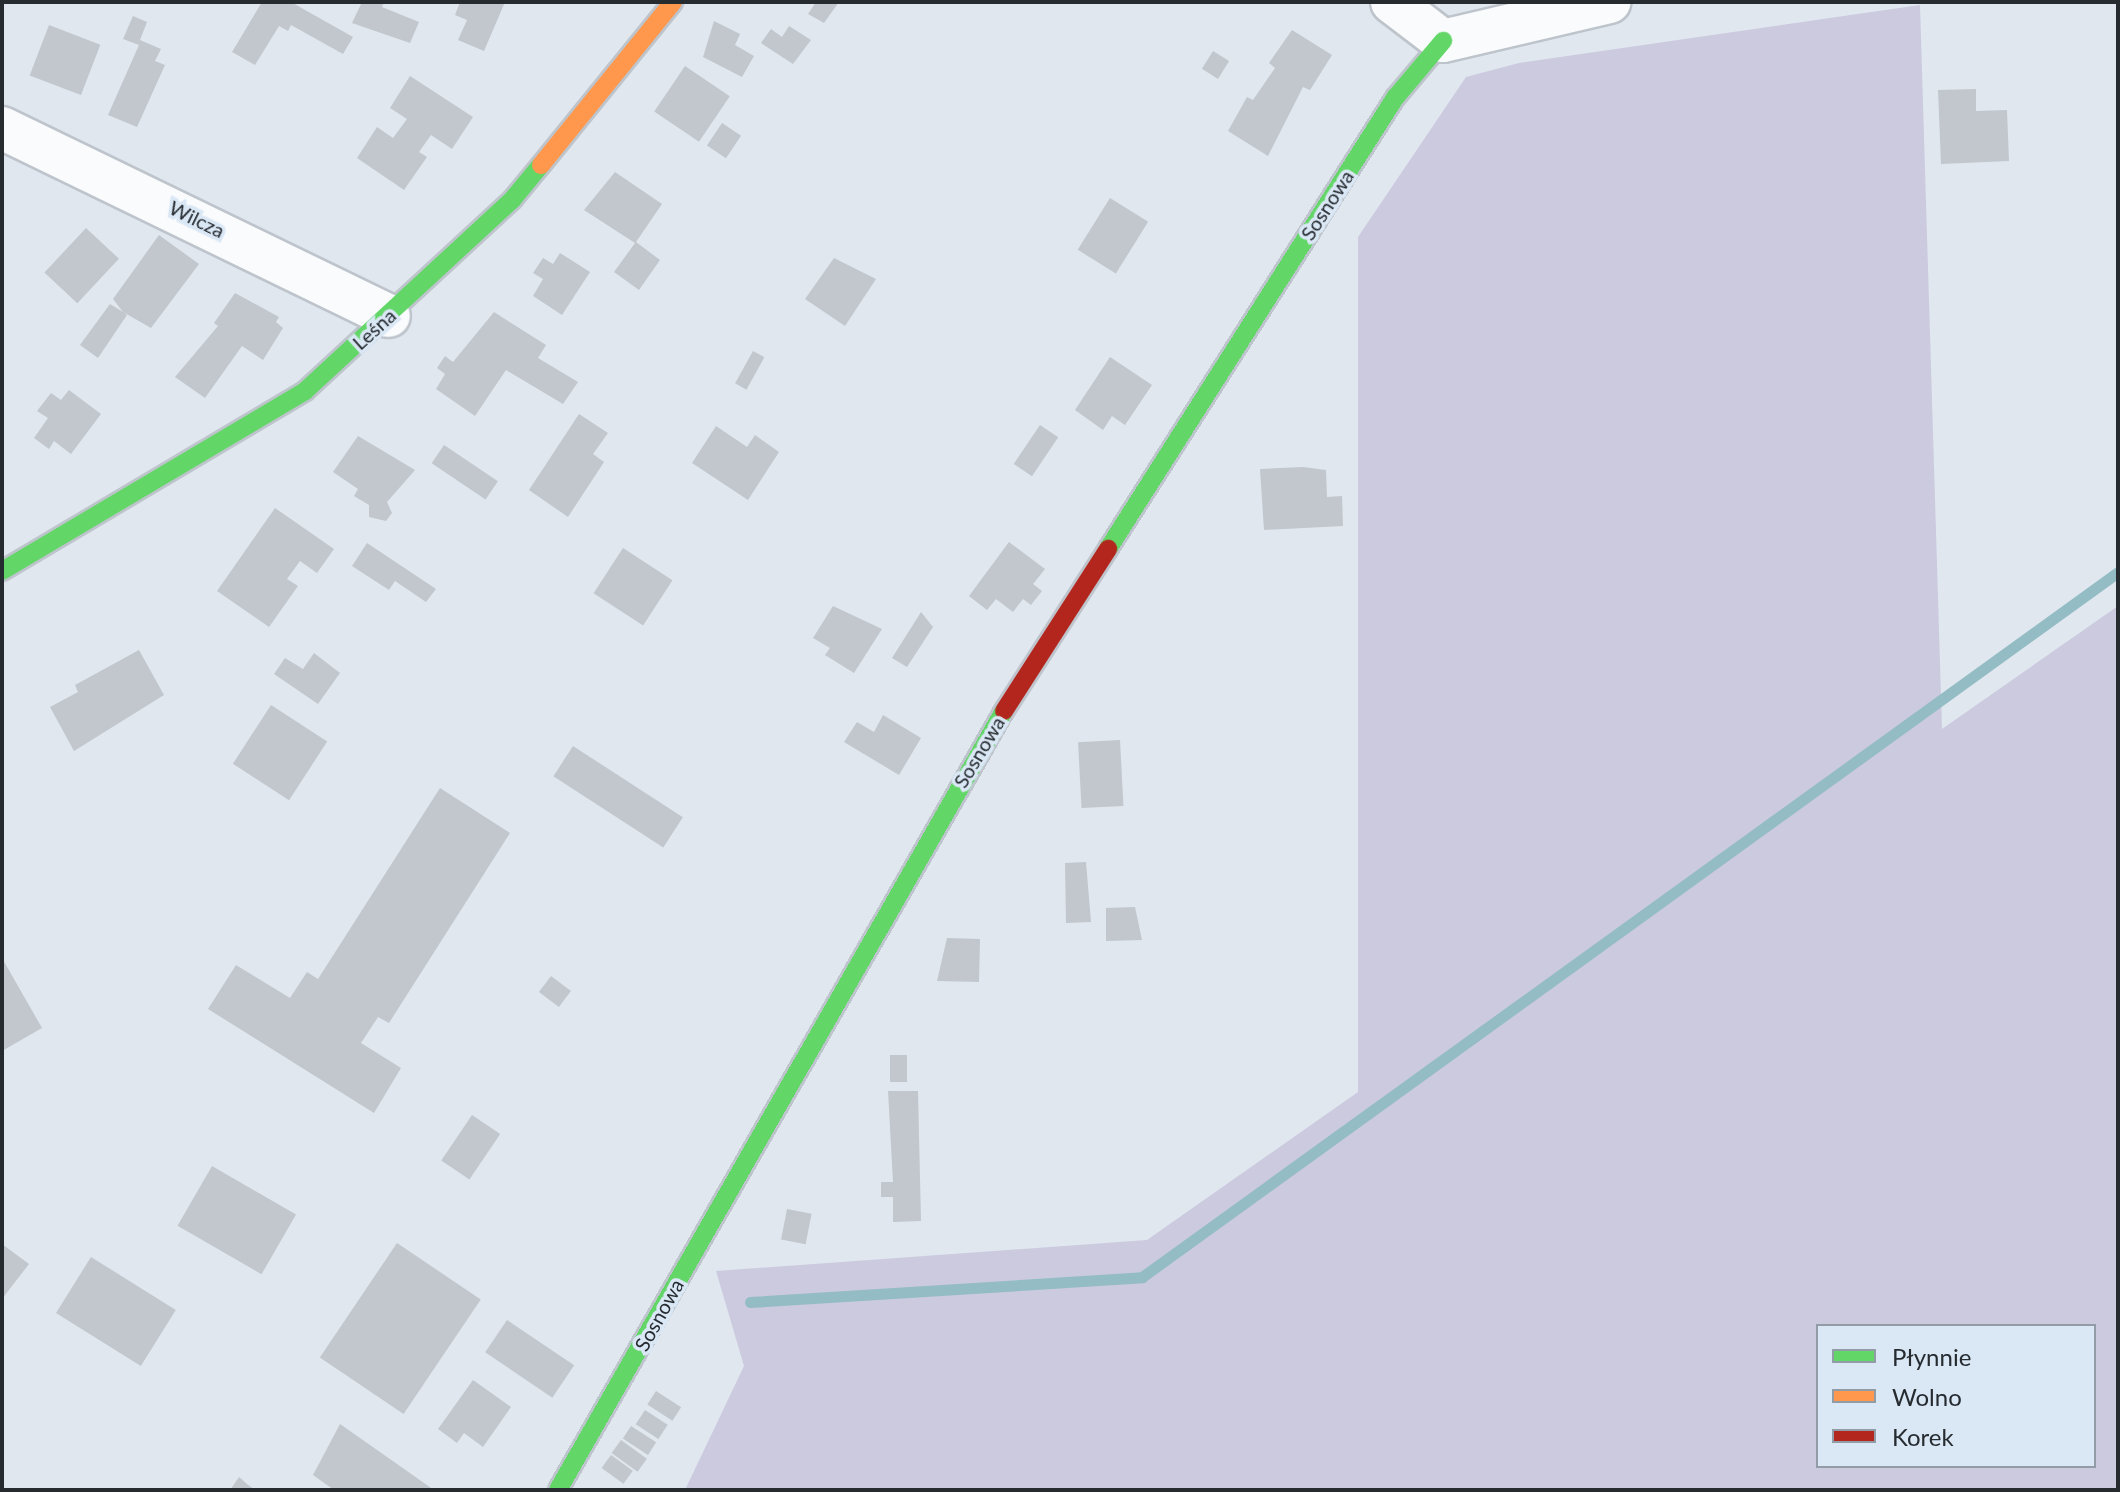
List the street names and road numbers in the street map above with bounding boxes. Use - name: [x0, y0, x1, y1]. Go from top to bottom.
- street label: Sosnowa: [1296, 165, 1358, 245]
- street label: Wilcza: [165, 195, 229, 243]
- street label: Leśna: [347, 303, 401, 355]
- street label: Sosnowa: [948, 712, 1010, 792]
- street label: Sosnowa: [629, 1275, 689, 1355]

